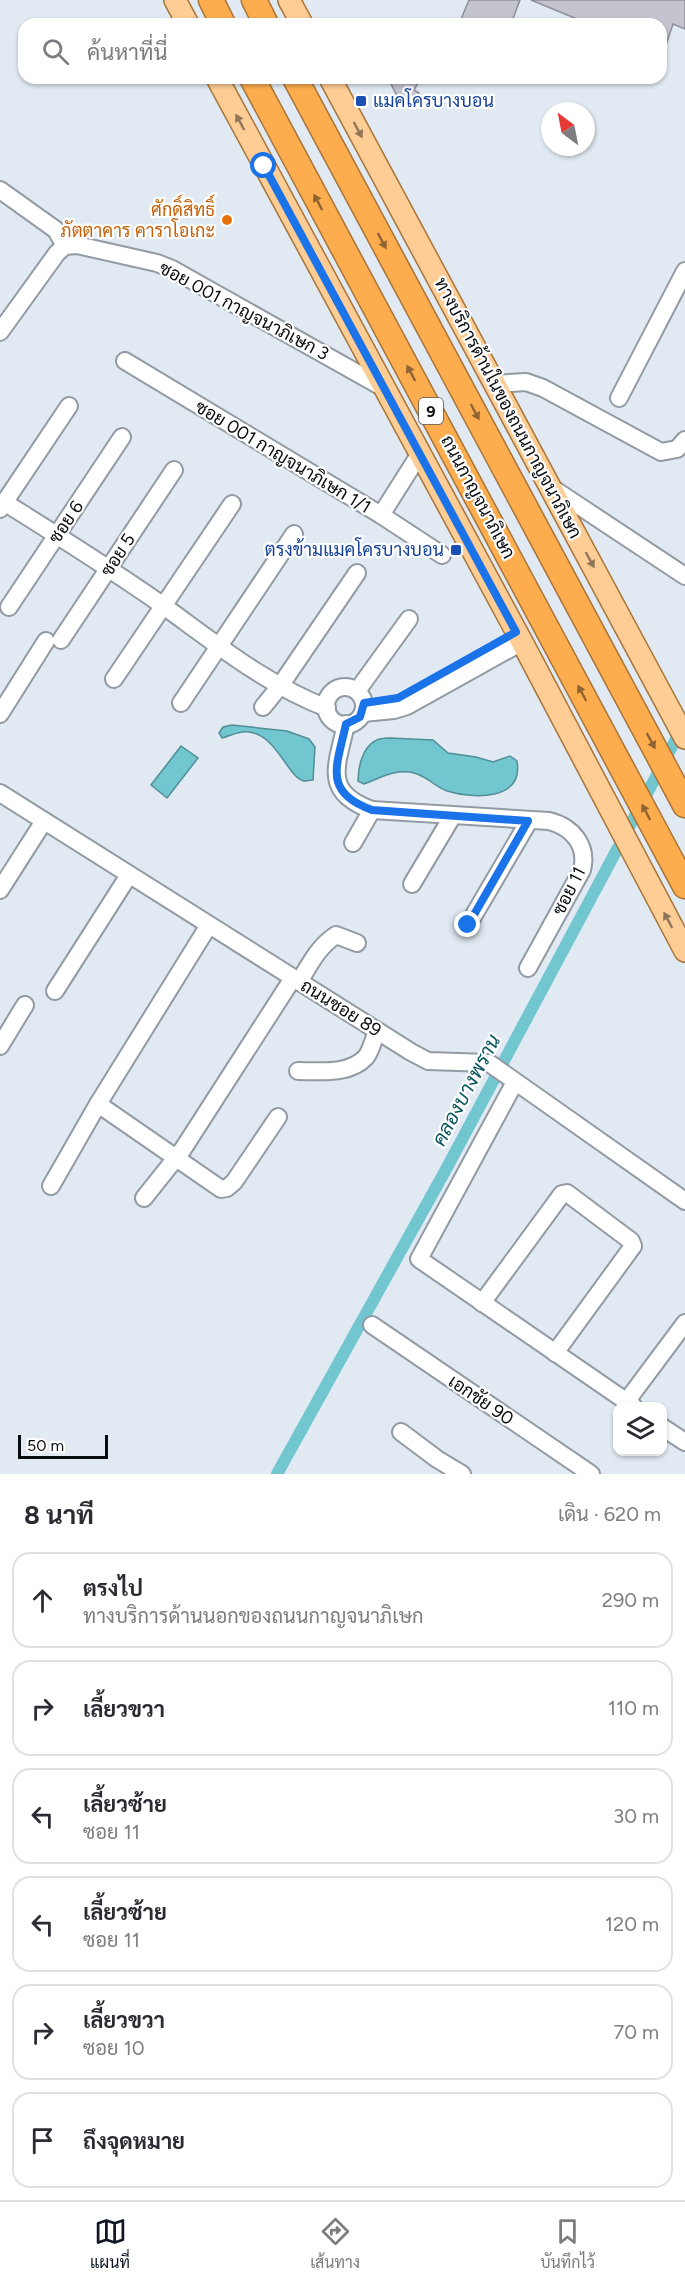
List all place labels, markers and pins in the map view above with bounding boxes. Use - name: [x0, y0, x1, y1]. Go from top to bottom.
- place label: แมคโครบางบอน: [373, 88, 494, 112]
- marker: แมคโครบางบอน: [354, 94, 368, 108]
- place label: ศักดิ์สิทธิ์ ภัตตาคาร คาราโอเกะ: [61, 194, 215, 242]
- marker: ศักดิ์สิทธิ์ ภัตตาคาร คาราโอเกะ: [220, 213, 234, 227]
- place label: ตรงข้ามแมคโครบางบอน: [265, 537, 444, 561]
- marker: ตรงข้ามแมคโครบางบอน: [449, 543, 463, 557]

